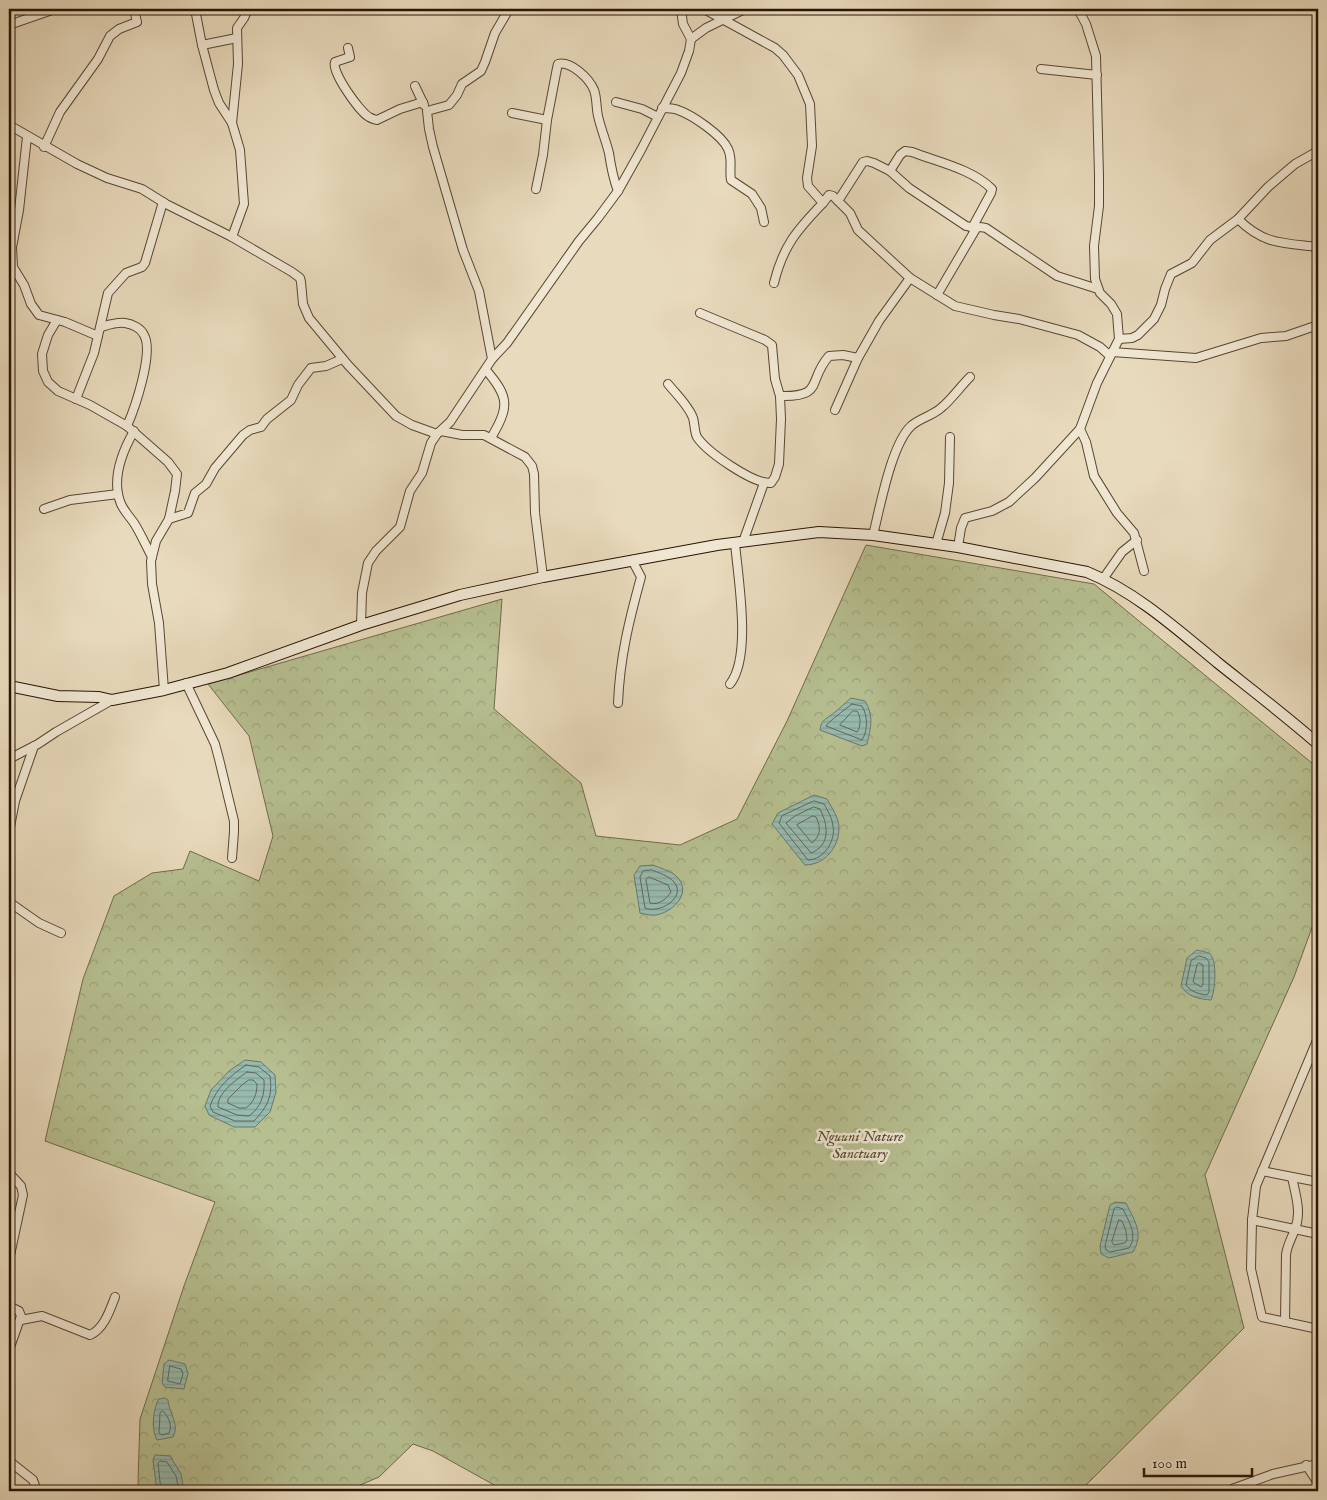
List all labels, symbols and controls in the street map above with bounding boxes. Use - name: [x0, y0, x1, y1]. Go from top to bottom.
- park label: Nguuni Nature Sanctuary: [817, 1127, 903, 1163]
- scale bar: [1144, 1445, 1252, 1477]
- text: 100 m: [1152, 1454, 1188, 1473]

